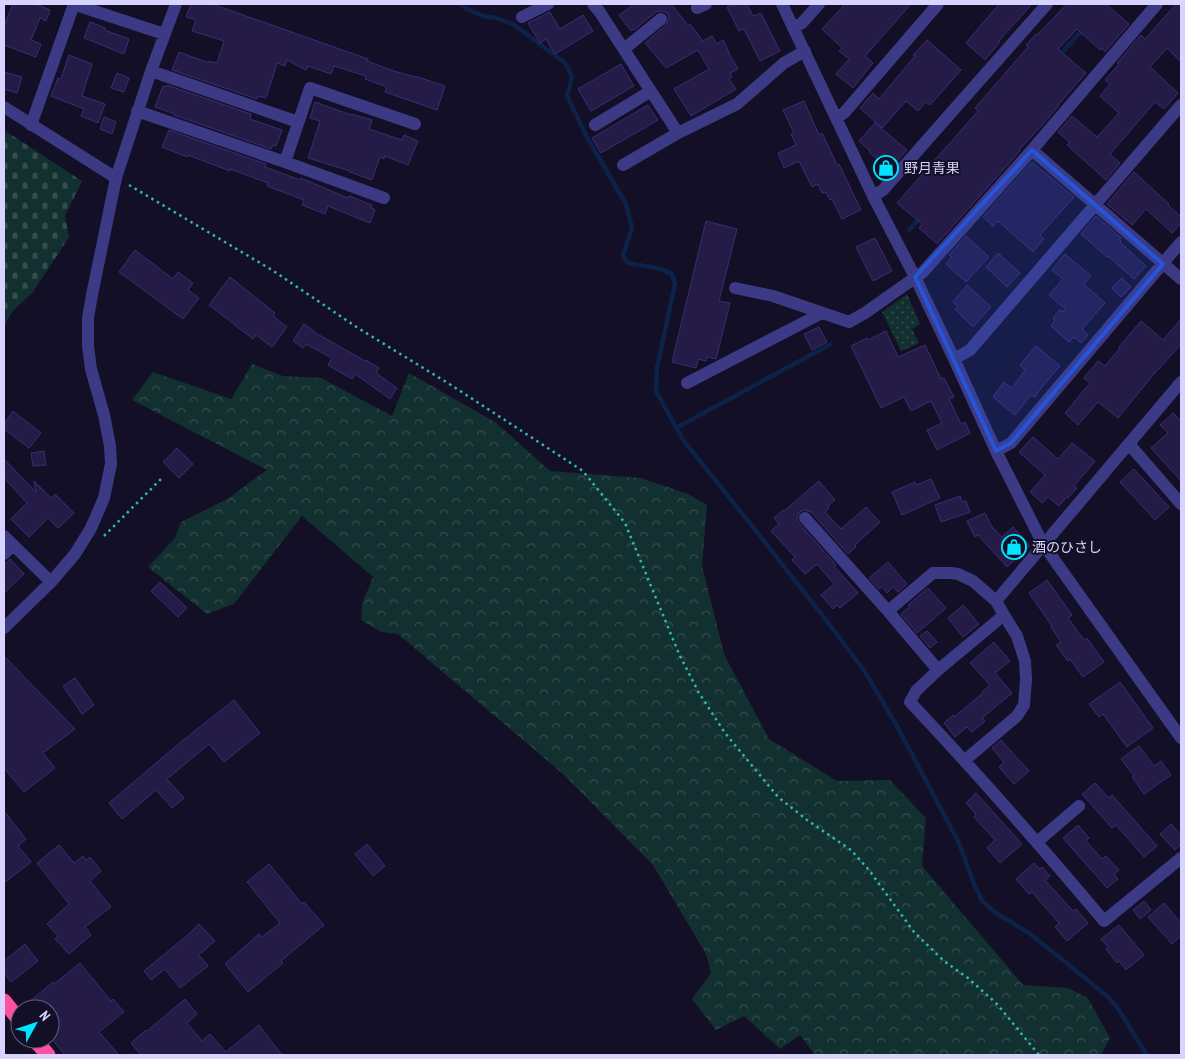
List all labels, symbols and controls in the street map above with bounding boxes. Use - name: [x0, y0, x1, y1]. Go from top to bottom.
- shop icon: 野月青果: [873, 155, 899, 181]
- place label: 野月青果: [904, 159, 960, 177]
- shop icon: 酒のひさし: [1001, 534, 1027, 560]
- place label: 酒のひさし: [1032, 538, 1102, 556]
- north arrow: [10, 999, 60, 1049]
- text: N: [36, 1007, 54, 1024]

